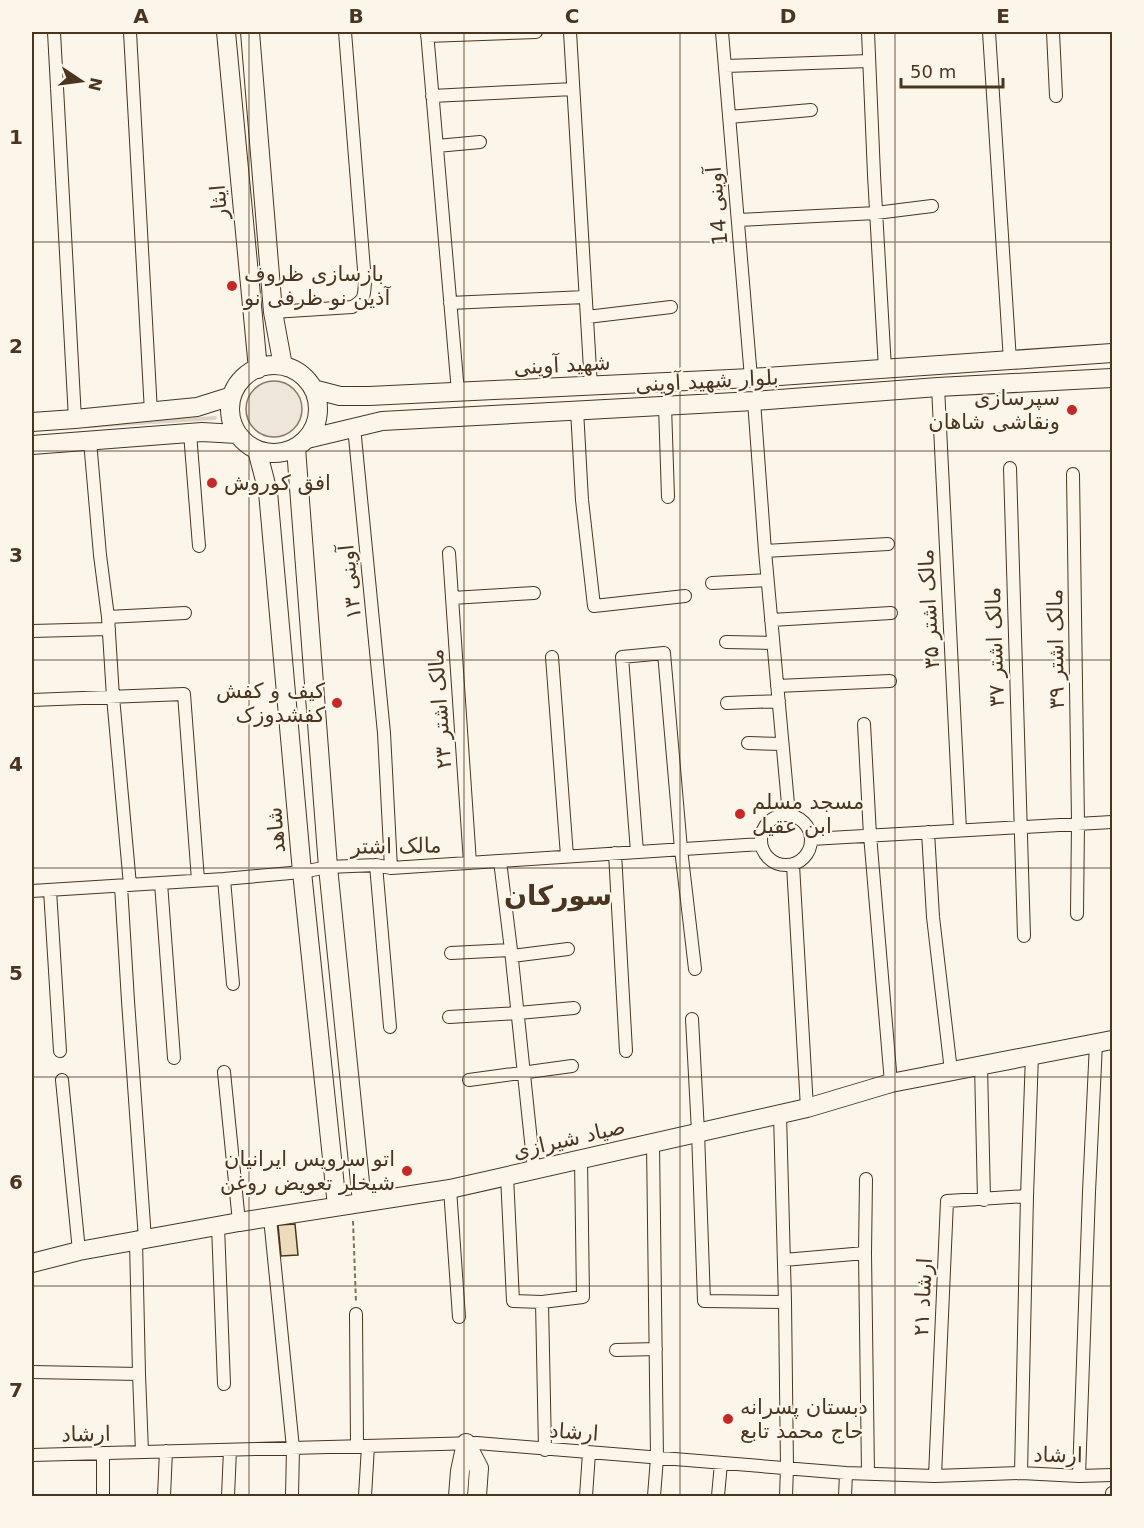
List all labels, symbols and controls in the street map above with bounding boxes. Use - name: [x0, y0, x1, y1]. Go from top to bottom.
- text: A: [133, 4, 149, 28]
- text: B: [348, 4, 364, 28]
- text: C: [565, 4, 579, 28]
- text: D: [780, 4, 796, 28]
- text: E: [996, 4, 1010, 28]
- north arrow: [51, 51, 111, 111]
- scale bar: [901, 51, 1003, 89]
- text: 50 m: [910, 61, 956, 82]
- text: N: [84, 76, 106, 93]
- text: 1: [9, 125, 23, 149]
- street label: آوینی 14: [701, 164, 732, 247]
- street label: ایثار: [206, 184, 233, 221]
- place label: بازسازی ظروف آذین نو ظرفی نو: [243, 262, 391, 310]
- marker: بازسازی ظروف آذین نو ظرفی نو: [225, 279, 239, 293]
- text: 2: [9, 334, 23, 358]
- street label: شهید آوینی: [513, 349, 611, 380]
- street label: بلوار شهید آوینی: [635, 364, 779, 397]
- place label: سپرسازی و‌نقاشی شاهان: [928, 386, 1060, 434]
- marker: سپرسازی و‌نقاشی شاهان: [1065, 403, 1079, 417]
- place label: افق کوروش: [224, 471, 331, 495]
- marker: افق کوروش: [205, 476, 219, 490]
- street label: آوینی ۱۳: [333, 542, 366, 621]
- text: 3: [9, 543, 23, 567]
- street label: مالک اشتر ۳۵: [914, 548, 944, 670]
- street label: مالک اشتر ۳۷: [981, 587, 1009, 707]
- street label: مالک اشتر ۳۹: [1043, 589, 1069, 709]
- street label: مالک اشتر ۲۳: [424, 648, 456, 770]
- place label: کیف و کفش کفشدوزک: [216, 679, 325, 727]
- marker: کیف و کفش کفشدوزک: [330, 696, 344, 710]
- text: 4: [9, 752, 23, 776]
- place label: مسجد مسلم ابن عقیل: [752, 790, 864, 838]
- street label: شاهد: [262, 806, 290, 854]
- marker: مسجد مسلم ابن عقیل: [733, 807, 747, 821]
- street label: مالک اشتر: [349, 833, 442, 859]
- district label: سورکان: [504, 880, 612, 912]
- text: 5: [9, 961, 23, 985]
- street label: صیاد شیرازی: [511, 1114, 627, 1164]
- place label: اتو سرویس ایرانیان شیخلر تعویض روغن: [220, 1147, 395, 1195]
- marker: اتو سرویس ایرانیان شیخلر تعویض روغن: [400, 1164, 414, 1178]
- text: 6: [9, 1170, 23, 1194]
- street label: ارشاد ۲۱: [909, 1257, 937, 1337]
- text: 7: [9, 1378, 23, 1402]
- place label: دبستان پسرانه حاج محمد تابع: [740, 1395, 868, 1444]
- marker: دبستان پسرانه حاج محمد تابع: [721, 1412, 735, 1426]
- street label: ارشاد: [549, 1418, 599, 1446]
- street label: ارشاد: [61, 1422, 111, 1446]
- street label: ارشاد: [1033, 1443, 1083, 1467]

